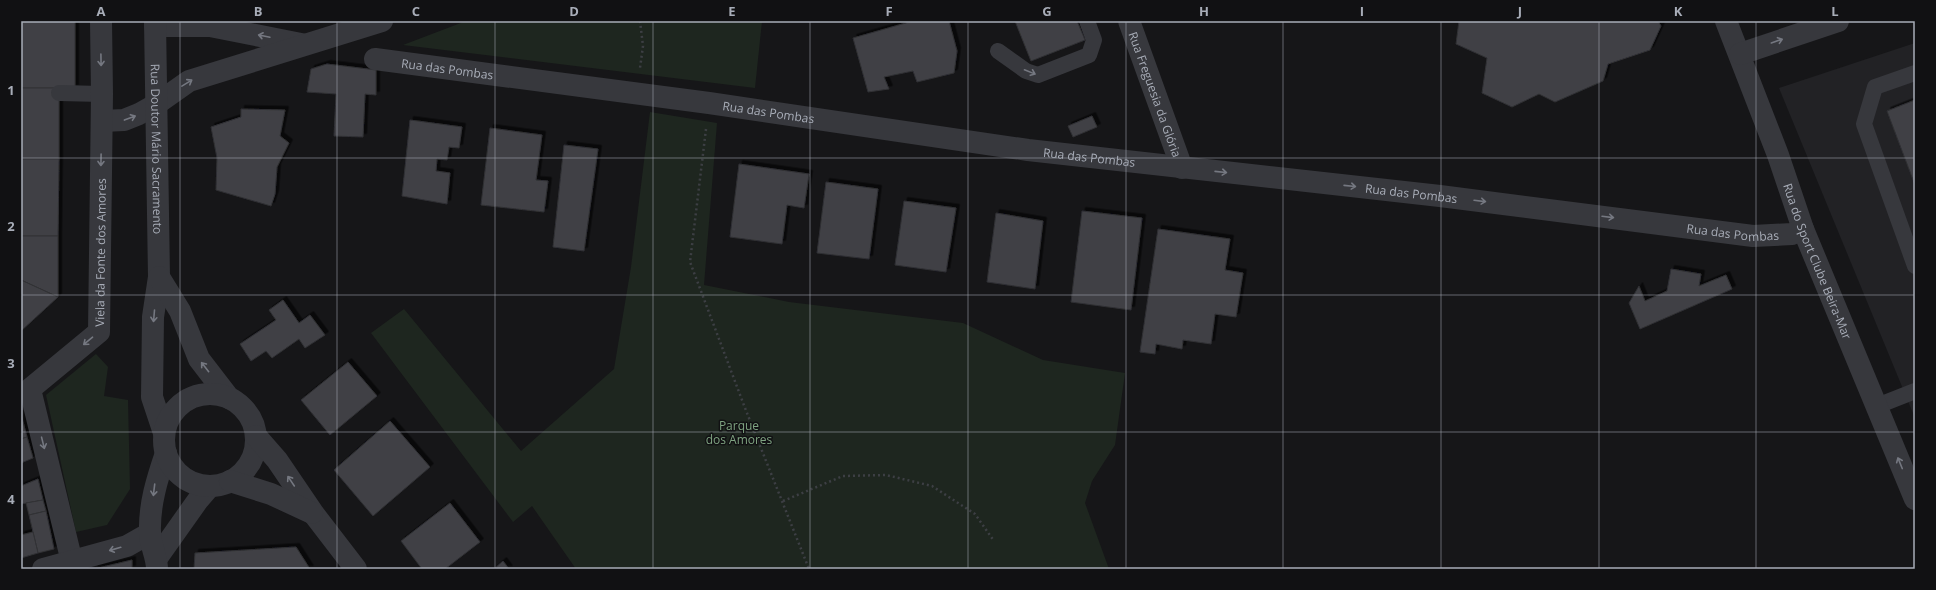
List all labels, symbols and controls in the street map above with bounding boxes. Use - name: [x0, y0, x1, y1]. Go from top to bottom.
- text: A: [97, 2, 106, 20]
- text: B: [254, 2, 263, 20]
- text: C: [412, 2, 420, 20]
- text: D: [569, 2, 579, 20]
- text: E: [728, 2, 736, 20]
- text: F: [885, 2, 893, 20]
- text: G: [1042, 2, 1052, 20]
- text: H: [1199, 2, 1209, 20]
- text: I: [1360, 2, 1364, 20]
- text: J: [1517, 2, 1522, 20]
- text: K: [1674, 2, 1683, 20]
- text: L: [1831, 2, 1839, 20]
- street label: Rua Freguesia da Glória: [1125, 29, 1186, 160]
- one-way arrow: [258, 32, 271, 40]
- one-way arrow: [1770, 37, 1783, 44]
- one-way arrow: [97, 53, 105, 66]
- street label: Rua das Pombas: [400, 54, 495, 83]
- street label: Rua Doutor Mário Sacramento: [147, 64, 167, 234]
- one-way arrow: [1024, 69, 1036, 77]
- one-way arrow: [181, 79, 192, 87]
- text: 1: [7, 81, 15, 99]
- street label: Rua das Pombas: [721, 97, 816, 127]
- one-way arrow: [123, 113, 135, 121]
- street label: Rua das Pombas: [1042, 143, 1137, 170]
- one-way arrow: [97, 153, 105, 166]
- one-way arrow: [1214, 168, 1227, 176]
- street label: Viela da Fonte dos Amores: [91, 178, 109, 327]
- street label: Rua das Pombas: [1364, 179, 1459, 207]
- street label: Rua do Sport Clube Beira-Mar: [1780, 181, 1856, 342]
- one-way arrow: [1343, 182, 1356, 190]
- one-way arrow: [1473, 197, 1486, 205]
- one-way arrow: [1602, 213, 1615, 221]
- text: 2: [7, 217, 15, 235]
- street label: Rua das Pombas: [1686, 219, 1780, 245]
- one-way arrow: [150, 309, 157, 322]
- one-way arrow: [83, 337, 94, 346]
- text: 3: [7, 354, 15, 372]
- one-way arrow: [201, 361, 210, 372]
- park label: Parque dos Amores: [706, 417, 773, 448]
- one-way arrow: [40, 436, 48, 449]
- one-way arrow: [1896, 457, 1904, 469]
- one-way arrow: [287, 476, 295, 487]
- one-way arrow: [150, 483, 158, 496]
- text: 4: [7, 490, 15, 508]
- one-way arrow: [108, 546, 121, 553]

